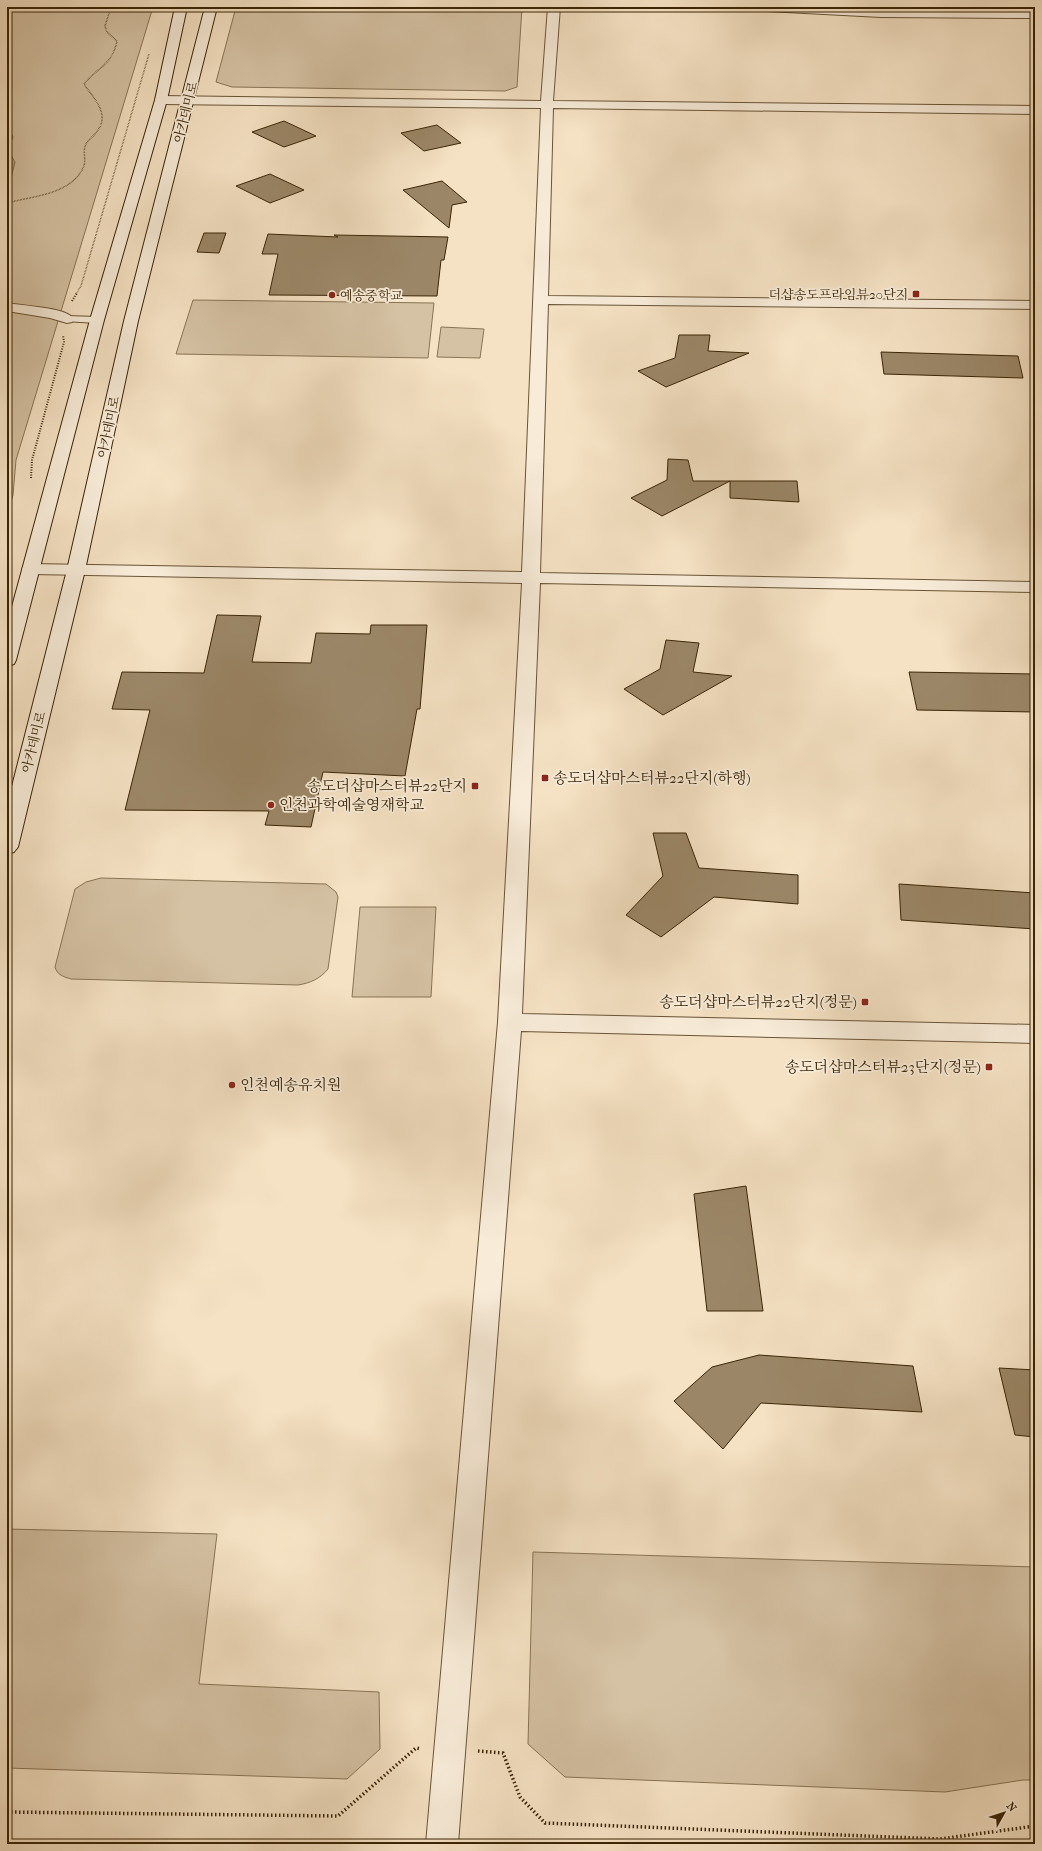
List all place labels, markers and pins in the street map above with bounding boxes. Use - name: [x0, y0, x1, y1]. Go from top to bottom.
- place label: 더샵송도프라임뷰20단지: [769, 287, 908, 302]
- place label: 예송중학교: [340, 288, 403, 303]
- marker: 더샵송도프라임뷰20단지: [911, 289, 921, 299]
- marker: 예송중학교: [327, 290, 337, 300]
- place label: 송도더샵마스터뷰22단지(하행): [553, 769, 751, 787]
- marker: 송도더샵마스터뷰22단지(하행): [540, 773, 550, 783]
- place label: 송도더샵마스터뷰22단지: [307, 777, 467, 795]
- marker: 송도더샵마스터뷰22단지: [470, 781, 480, 791]
- place label: 인천과학예술영재학교: [279, 796, 424, 814]
- marker: 인천과학예술영재학교: [266, 800, 276, 810]
- place label: 송도더샵마스터뷰22단지(정문): [659, 993, 857, 1011]
- marker: 송도더샵마스터뷰22단지(정문): [860, 997, 870, 1007]
- place label: 송도더샵마스터뷰23단지(정문): [785, 1058, 981, 1076]
- marker: 송도더샵마스터뷰23단지(정문): [984, 1062, 994, 1072]
- place label: 인천예송유치원: [240, 1076, 341, 1094]
- marker: 인천예송유치원: [227, 1080, 237, 1090]

